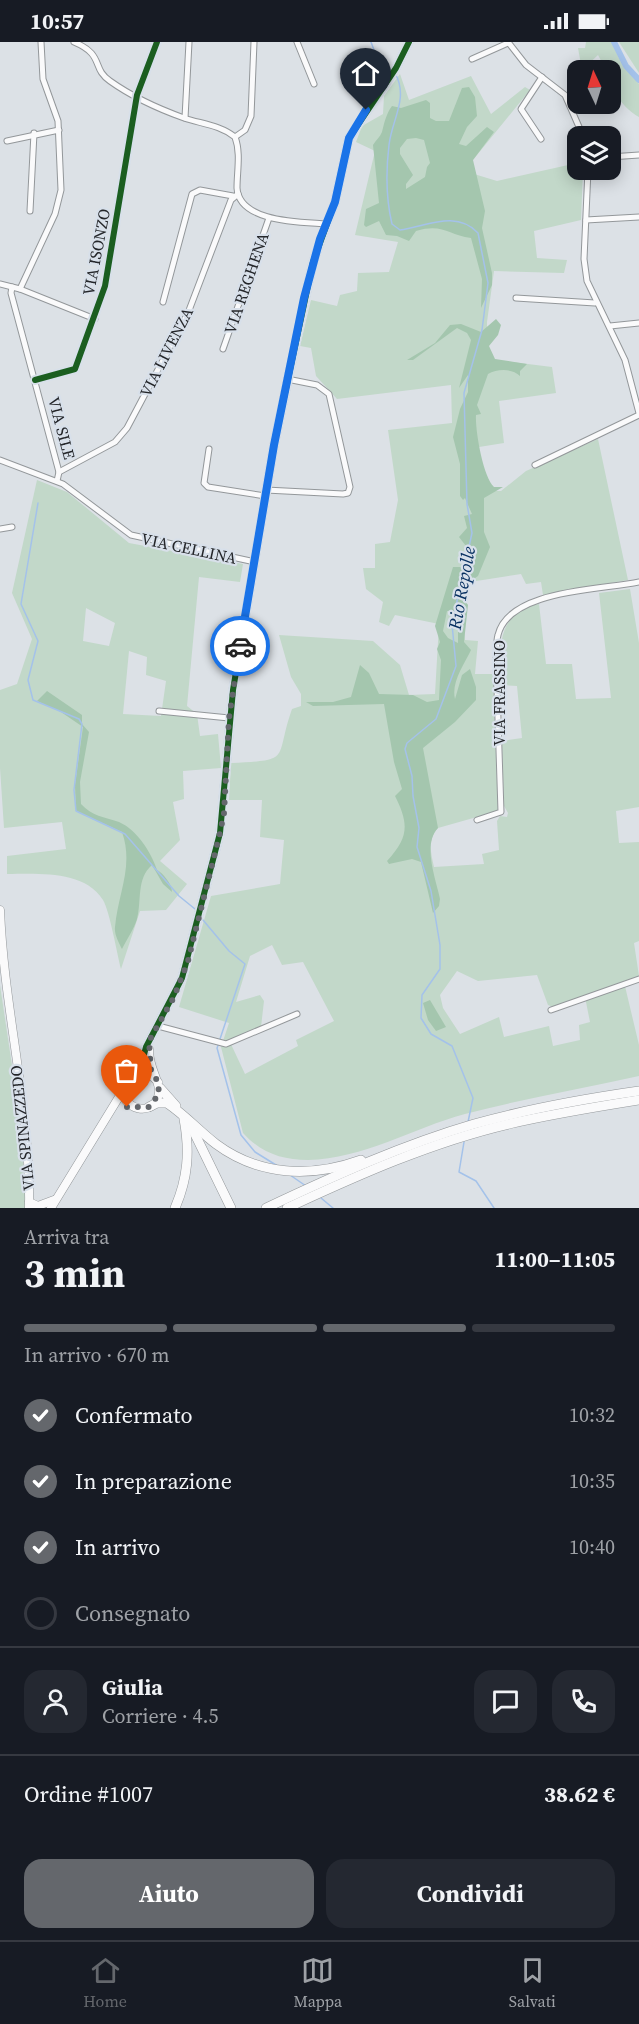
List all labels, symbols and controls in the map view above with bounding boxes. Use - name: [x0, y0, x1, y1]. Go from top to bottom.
- text: 10:57: [30, 6, 84, 36]
- pin: [340, 48, 391, 110]
- icon: home: [349, 57, 382, 90]
- north arrow: [567, 60, 621, 114]
- map controls: [567, 60, 621, 180]
- button: layers: [567, 126, 621, 180]
- street label: VIA ISONZO: [77, 207, 115, 297]
- street label: VIA REGHENA: [218, 229, 274, 337]
- street label: VIA LIVENZA: [134, 303, 198, 401]
- street label: VIA SILE: [43, 394, 81, 462]
- street label: VIA CELLINA: [139, 527, 239, 569]
- water label: Rio Repolle: [442, 544, 481, 632]
- courier: [210, 616, 270, 676]
- icon: car: [224, 630, 257, 663]
- street label: VIA FRASSINO: [488, 640, 510, 746]
- pin: [101, 1045, 152, 1107]
- icon: bag: [110, 1054, 143, 1087]
- street label: VIA SPINAZZEDO: [4, 1064, 40, 1192]
- text: Arriva tra: [24, 1223, 109, 1251]
- text: 11:00–11:05: [495, 1244, 615, 1274]
- text: 3 min: [24, 1247, 125, 1300]
- text: In arrivo · 670 m: [24, 1341, 170, 1369]
- icon: check: [24, 1399, 57, 1432]
- text: Confermato: [75, 1400, 193, 1430]
- text: 10:32: [569, 1401, 615, 1429]
- icon: check: [24, 1465, 57, 1498]
- text: In preparazione: [75, 1466, 232, 1496]
- text: 10:35: [569, 1467, 615, 1495]
- icon: check: [24, 1531, 57, 1564]
- text: In arrivo: [75, 1532, 160, 1562]
- text: 10:40: [569, 1533, 615, 1561]
- text: Consegnato: [75, 1598, 190, 1628]
- button: person: [24, 1670, 87, 1733]
- button: chat: [474, 1670, 537, 1733]
- button: phone: [552, 1670, 615, 1733]
- text: Giulia: [102, 1672, 163, 1702]
- text: Corriere · 4.5: [102, 1702, 218, 1730]
- text: Ordine #1007: [24, 1779, 153, 1809]
- text: 38.62 €: [544, 1779, 615, 1809]
- button: Aiuto: [24, 1859, 314, 1928]
- button: Condividi: [326, 1859, 615, 1928]
- tab: Home: [83, 1954, 127, 2012]
- tab: Mappa: [294, 1954, 342, 2012]
- tab: Salvati: [509, 1954, 556, 2012]

